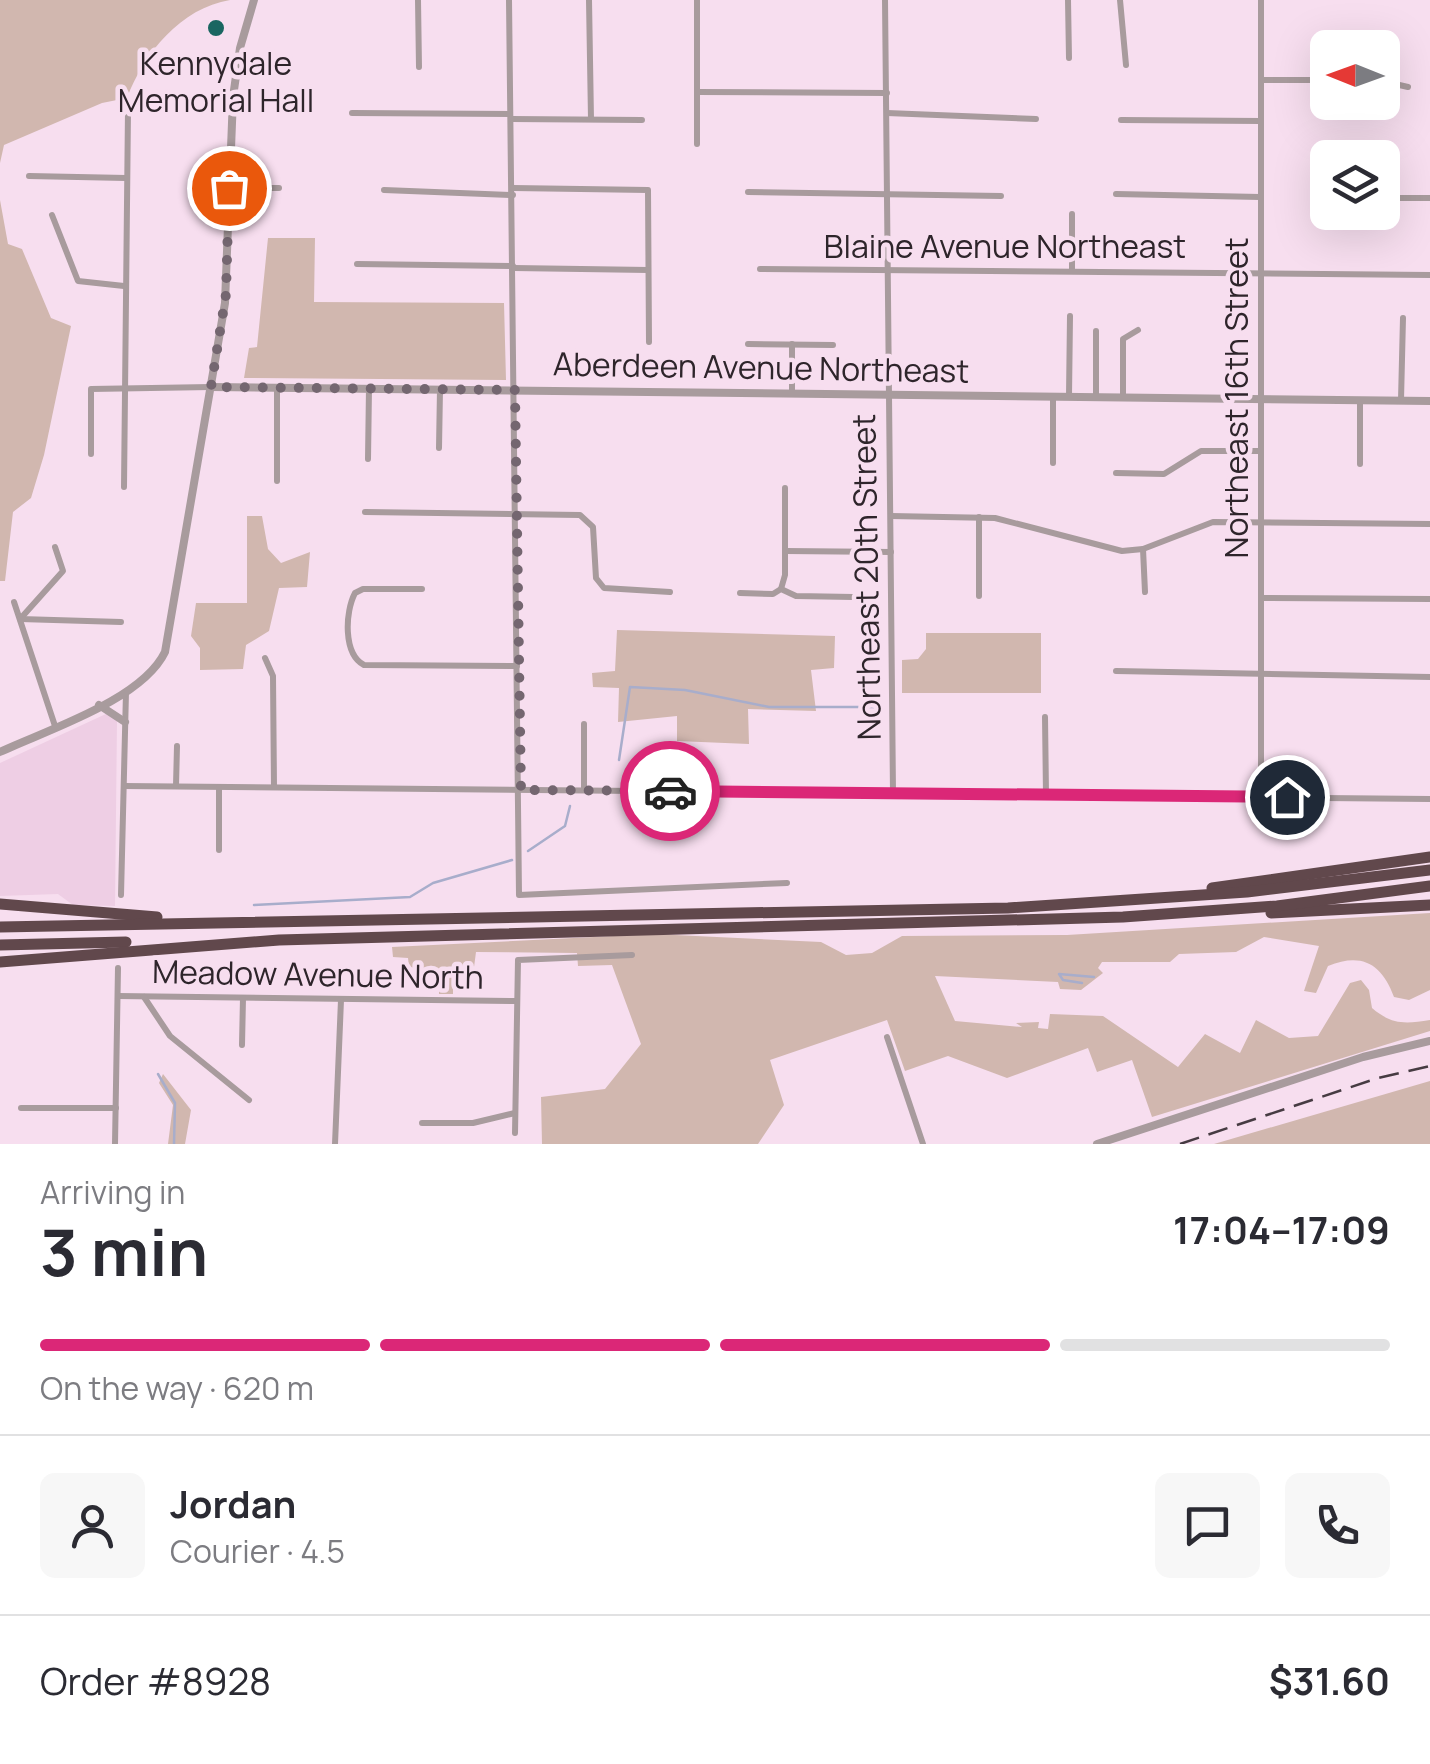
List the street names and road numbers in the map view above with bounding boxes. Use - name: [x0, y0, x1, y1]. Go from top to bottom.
- street label: Blaine Avenue Northeast: [824, 224, 1186, 268]
- street label: Northeast 16th Street: [1214, 238, 1258, 558]
- street label: Aberdeen Avenue Northeast: [552, 341, 970, 393]
- street label: Northeast 20th Street: [841, 413, 891, 741]
- street label: Meadow Avenue North: [152, 949, 484, 999]

